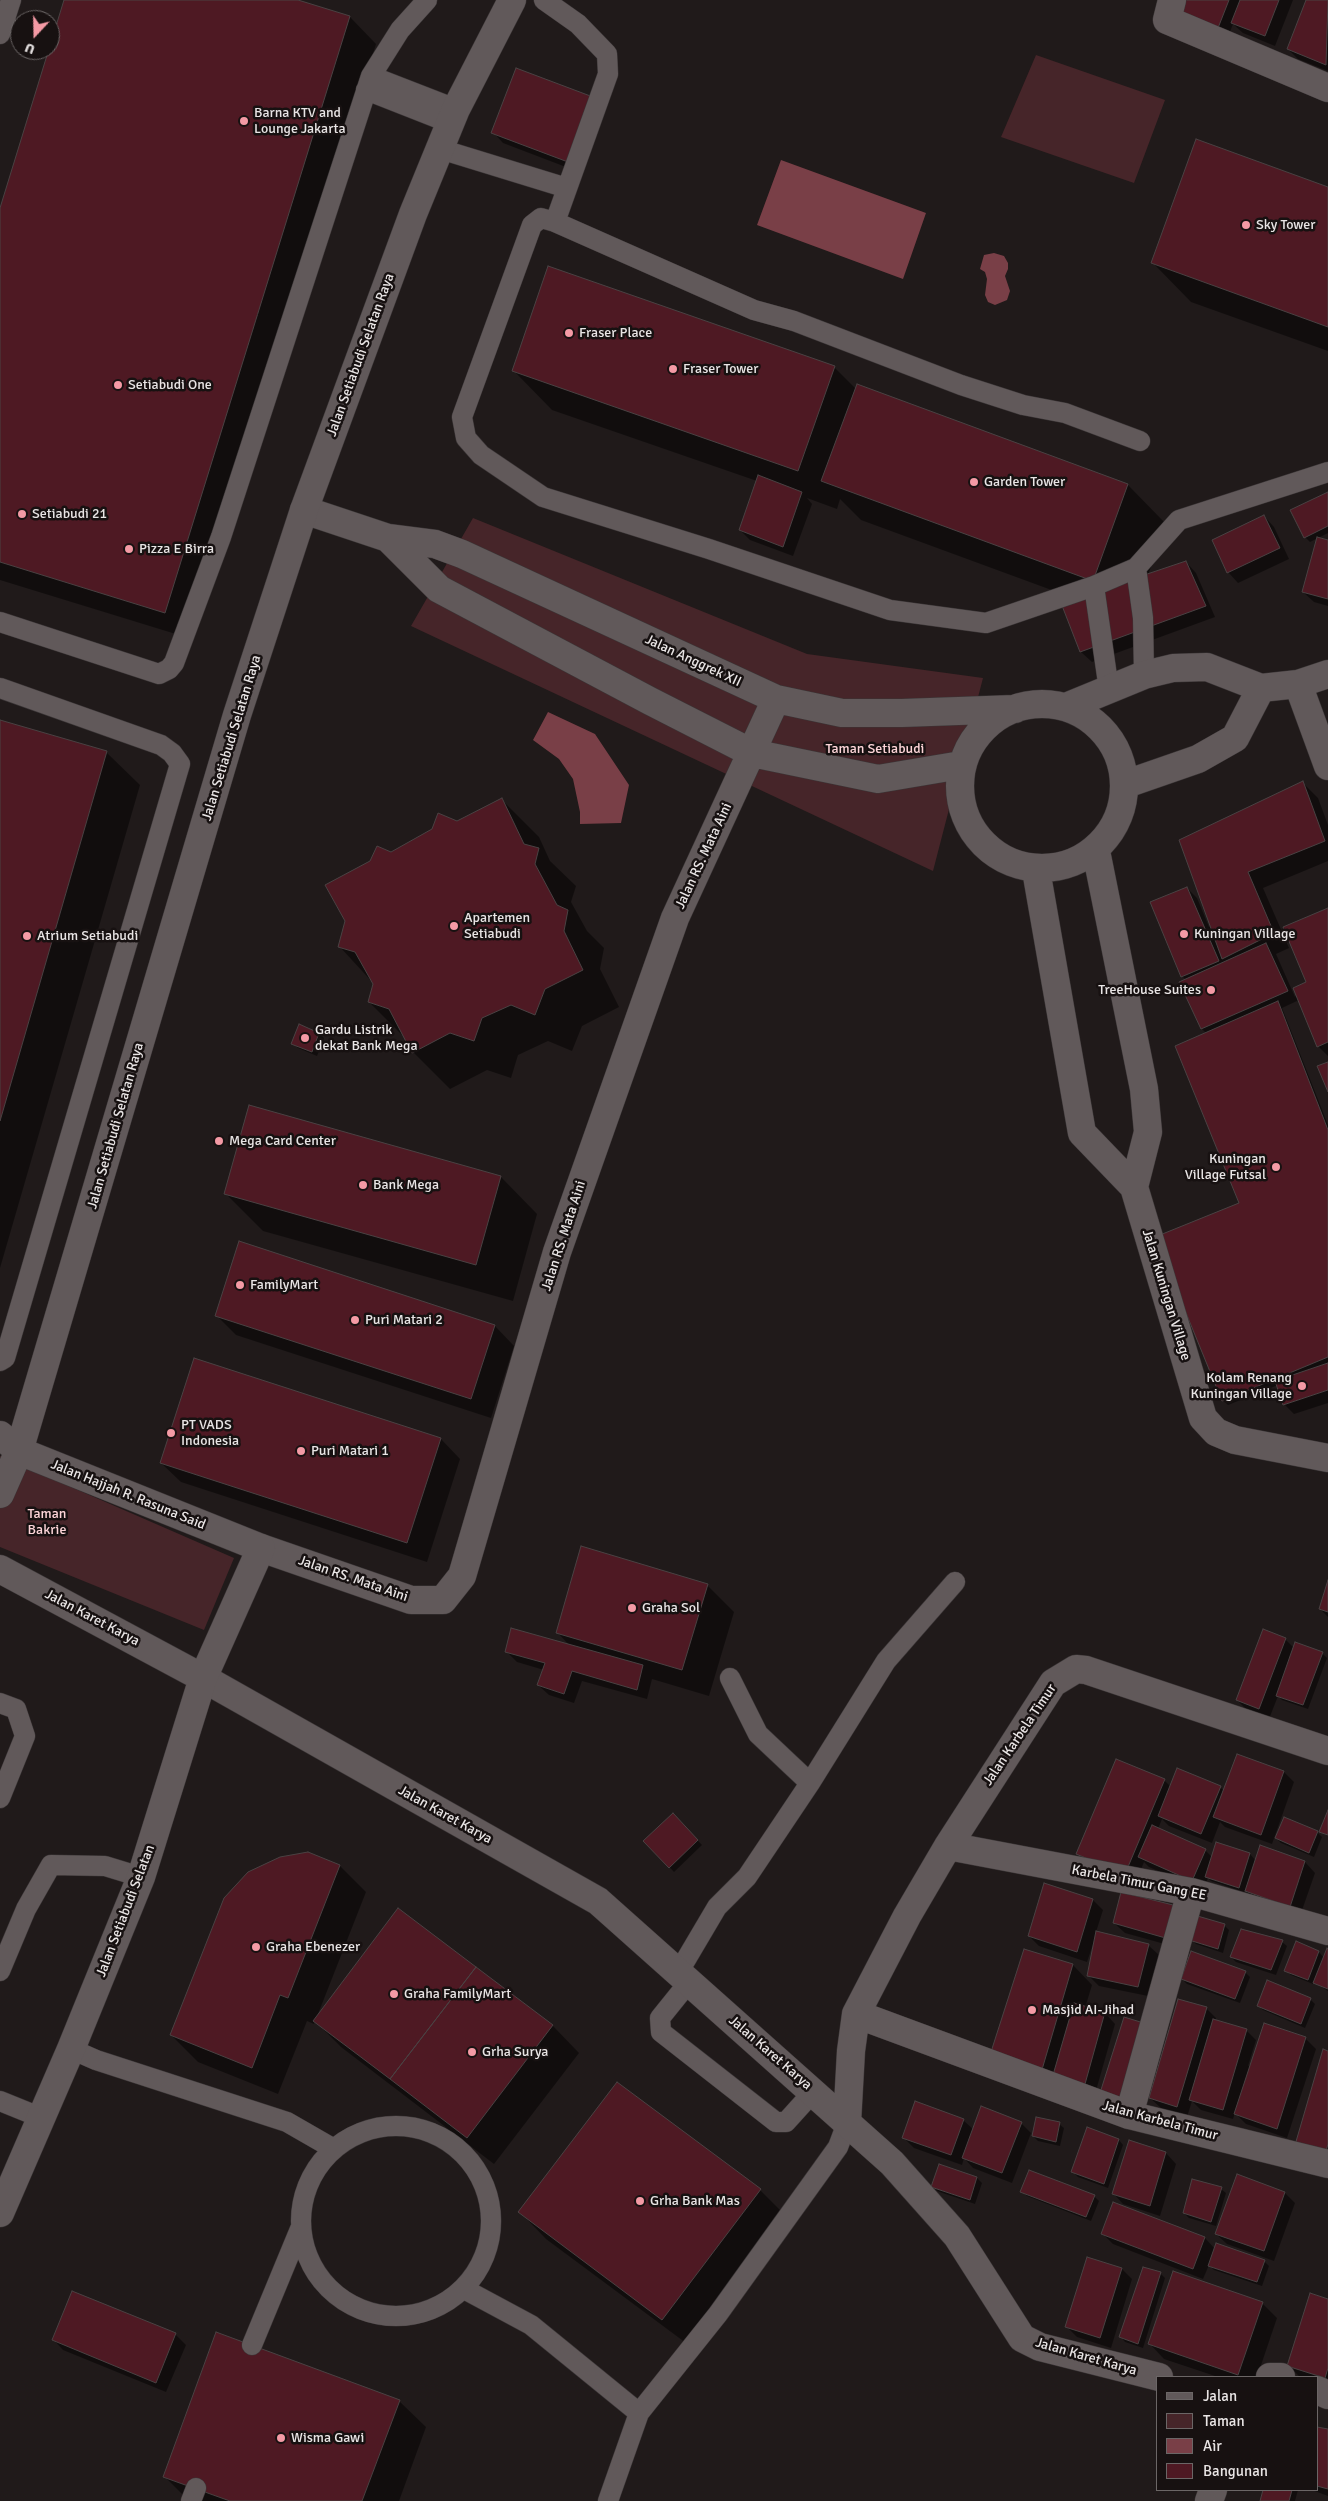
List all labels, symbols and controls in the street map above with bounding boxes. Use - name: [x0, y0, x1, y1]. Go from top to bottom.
- north arrow: [10, 10, 60, 60]
- text: U: [22, 39, 37, 58]
- place label: Barna KTV and Lounge Jakarta: [254, 105, 346, 138]
- marker: Barna KTV and Lounge Jakarta: [238, 115, 250, 127]
- place label: Sky Tower: [1256, 217, 1315, 233]
- marker: Sky Tower: [1240, 219, 1252, 231]
- street label: Jalan Setiabudi Selatan Raya: [324, 271, 398, 439]
- place label: Fraser Place: [579, 325, 652, 341]
- marker: Fraser Place: [563, 327, 575, 339]
- place label: Fraser Tower: [683, 361, 758, 377]
- marker: Fraser Tower: [667, 363, 679, 375]
- place label: Setiabudi One: [128, 377, 212, 393]
- marker: Setiabudi One: [112, 379, 124, 391]
- place label: Garden Tower: [984, 474, 1065, 490]
- marker: Garden Tower: [968, 476, 980, 488]
- place label: Setiabudi 21: [32, 506, 107, 522]
- marker: Setiabudi 21: [16, 508, 28, 520]
- place label: Pizza E Birra: [139, 541, 214, 557]
- marker: Pizza E Birra: [123, 543, 135, 555]
- street label: Jalan Anggrek XII: [642, 631, 744, 691]
- street label: Jalan Setiabudi Selatan Raya: [199, 653, 265, 823]
- park label: Taman Setiabudi: [826, 741, 924, 757]
- street label: Jalan RS. Mata Aini: [672, 800, 736, 912]
- place label: Apartemen Setiabudi: [464, 910, 530, 942]
- marker: Apartemen Setiabudi: [448, 920, 460, 932]
- place label: Kuningan Village: [1194, 926, 1295, 942]
- place label: Atrium Setiabudi: [37, 928, 138, 944]
- marker: Kuningan Village: [1178, 928, 1190, 940]
- marker: Atrium Setiabudi: [21, 930, 33, 942]
- place label: TreeHouse Suites: [1098, 982, 1201, 998]
- marker: TreeHouse Suites: [1205, 984, 1217, 996]
- place label: Gardu Listrik dekat Bank Mega: [315, 1022, 417, 1054]
- marker: Gardu Listrik dekat Bank Mega: [299, 1032, 311, 1044]
- street label: Jalan Setiabudi Selatan Raya: [84, 1041, 148, 1211]
- place label: Mega Card Center: [229, 1133, 336, 1149]
- marker: Mega Card Center: [213, 1135, 225, 1147]
- place label: Kuningan Village Futsal: [1185, 1151, 1266, 1184]
- marker: Kuningan Village Futsal: [1270, 1161, 1282, 1173]
- place label: Bank Mega: [373, 1177, 439, 1193]
- marker: Bank Mega: [357, 1179, 369, 1191]
- street label: Jalan RS. Mata Aini: [538, 1179, 590, 1293]
- street label: Jalan Kuningan Village: [1138, 1227, 1194, 1363]
- place label: FamilyMart: [250, 1277, 318, 1293]
- marker: FamilyMart: [234, 1279, 246, 1291]
- place label: Puri Matari 2: [365, 1312, 443, 1328]
- marker: Puri Matari 2: [349, 1314, 361, 1326]
- place label: Kolam Renang Kuningan Village: [1191, 1370, 1292, 1402]
- marker: Kolam Renang Kuningan Village: [1296, 1380, 1308, 1392]
- place label: PT VADS Indonesia: [181, 1417, 239, 1450]
- marker: PT VADS Indonesia: [165, 1427, 177, 1439]
- place label: Puri Matari 1: [311, 1443, 389, 1459]
- marker: Puri Matari 1: [295, 1445, 307, 1457]
- street label: Jalan Hajjah R. Rasuna Said: [48, 1456, 208, 1534]
- park label: Taman Bakrie: [28, 1506, 66, 1538]
- street label: Jalan RS. Mata Aini: [296, 1552, 410, 1606]
- street label: Jalan Karet Karya: [42, 1586, 142, 1650]
- place label: Graha Sol: [642, 1600, 700, 1616]
- marker: Graha Sol: [626, 1602, 638, 1614]
- street label: Jalan Karbela Timur: [980, 1681, 1060, 1789]
- street label: Jalan Karet Karya: [395, 1782, 495, 1848]
- street label: Jalan Setiabudi Selatan: [93, 1842, 159, 1980]
- street label: Karbela Timur Gang EE: [1070, 1862, 1208, 1904]
- place label: Graha Ebenezer: [266, 1939, 360, 1955]
- marker: Graha Ebenezer: [250, 1941, 262, 1953]
- place label: Graha FamilyMart: [404, 1986, 511, 2002]
- marker: Graha FamilyMart: [388, 1988, 400, 2000]
- place label: Masjid AI-Jihad: [1042, 2002, 1134, 2018]
- marker: Masjid AI-Jihad: [1026, 2004, 1038, 2016]
- street label: Jalan Karet Karya: [725, 2012, 815, 2094]
- place label: Grha Surya: [482, 2044, 548, 2060]
- marker: Grha Surya: [466, 2046, 478, 2058]
- street label: Jalan Karbela Timur: [1100, 2097, 1220, 2145]
- place label: Grha Bank Mas: [650, 2193, 740, 2209]
- marker: Grha Bank Mas: [634, 2195, 646, 2207]
- street label: Jalan Karet Karya: [1033, 2334, 1139, 2380]
- legend: [1156, 2376, 1318, 2491]
- text: Jalan: [1203, 2387, 1237, 2405]
- text: Taman: [1203, 2412, 1245, 2430]
- place label: Wisma Gawi: [291, 2430, 364, 2446]
- marker: Wisma Gawi: [275, 2432, 287, 2444]
- text: Air: [1203, 2437, 1222, 2455]
- text: Bangunan: [1203, 2462, 1268, 2480]

